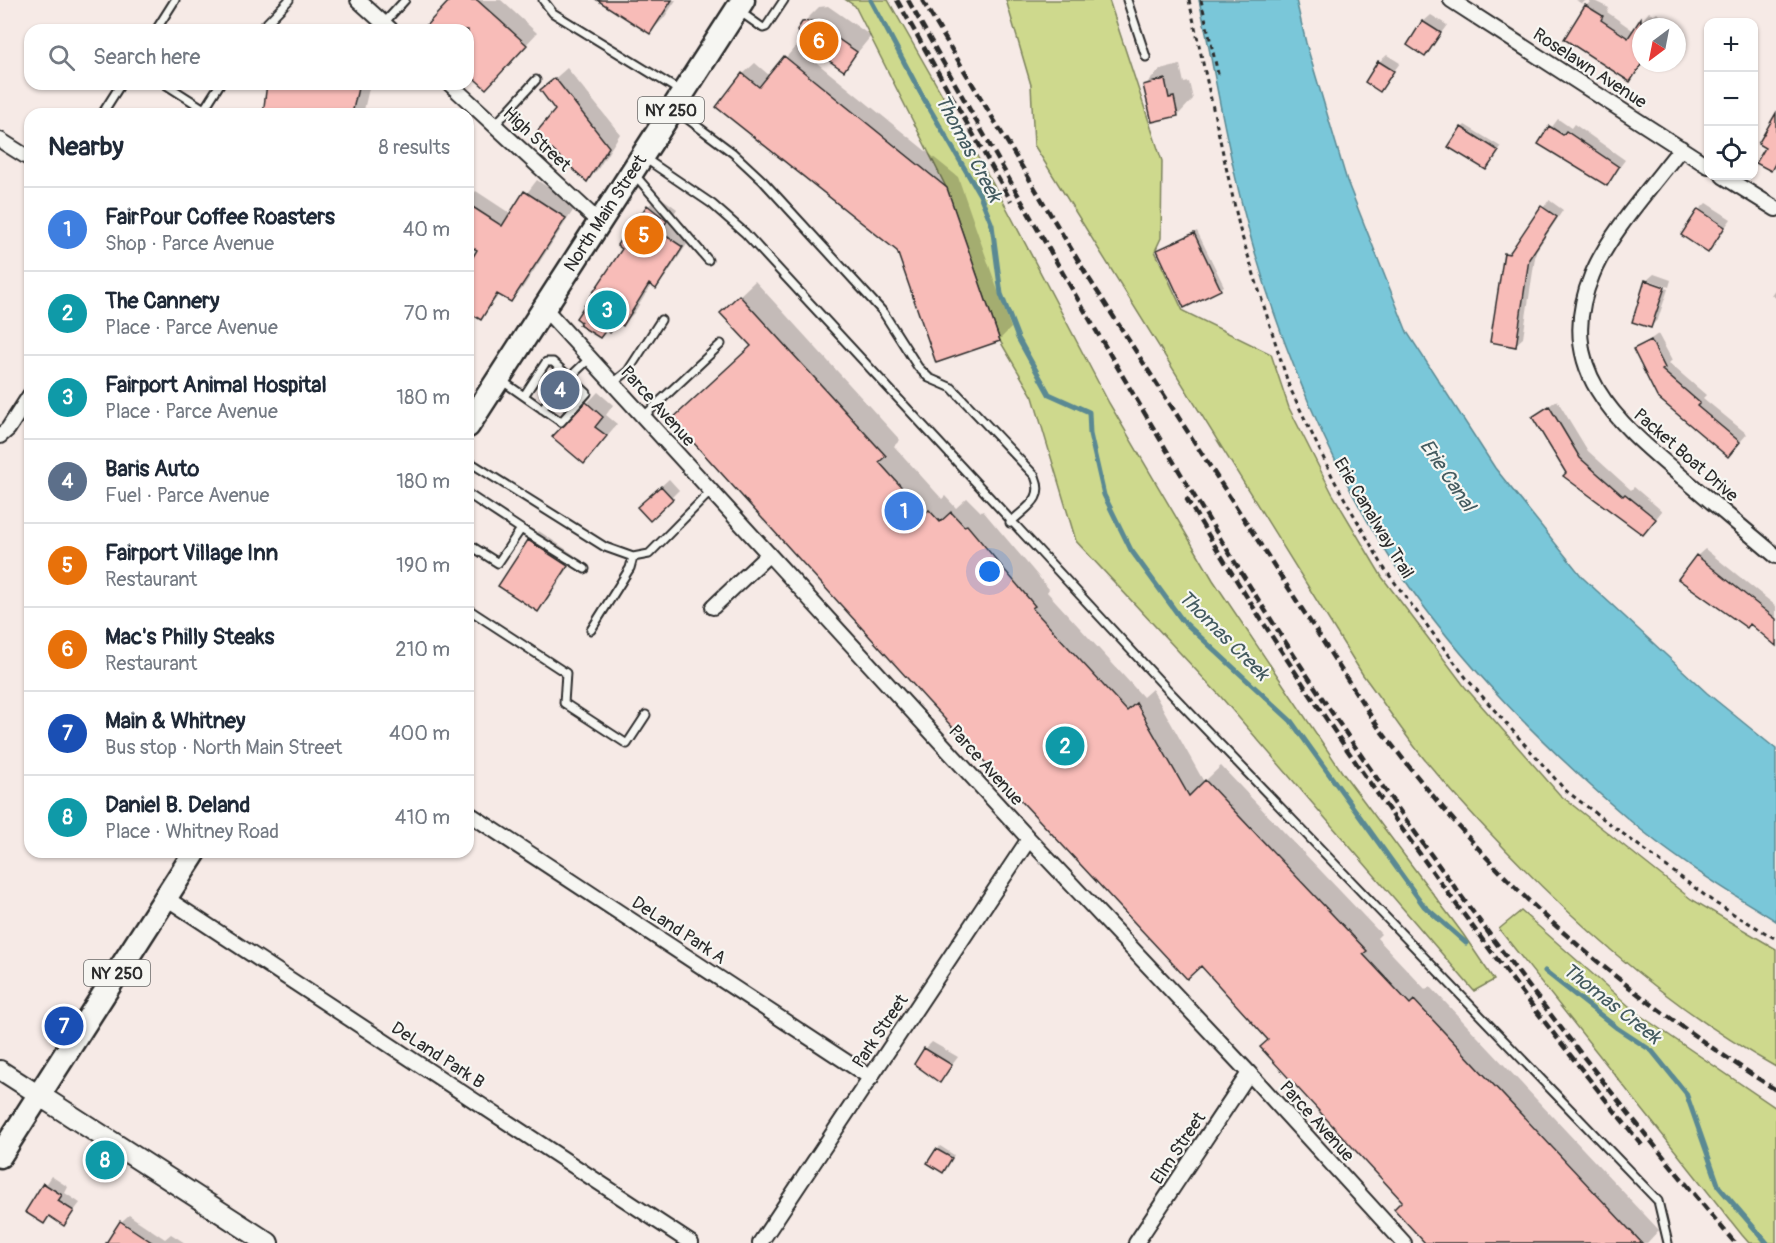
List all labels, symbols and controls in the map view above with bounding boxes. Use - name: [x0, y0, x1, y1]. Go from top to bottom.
- pin: 6: [800, 18, 838, 63]
- north arrow: [1632, 18, 1686, 72]
- map controls: [1704, 18, 1758, 180]
- button: +: [1704, 18, 1758, 72]
- street label: Roselawn Avenue: [1528, 23, 1651, 114]
- search box: [24, 24, 474, 90]
- icon: search: [45, 41, 78, 74]
- text: Search here: [93, 43, 200, 71]
- button: −: [1704, 72, 1758, 126]
- water label: Thomas Creek: [930, 90, 1008, 208]
- road number: NY 250: [638, 97, 704, 123]
- street label: High Street: [498, 102, 576, 177]
- button: locate: [1704, 126, 1758, 180]
- text: Nearby: [48, 131, 124, 163]
- text: 8 results: [379, 135, 450, 160]
- street label: North Main Street: [559, 150, 652, 276]
- text: FairPour Coffee Roasters: [105, 203, 335, 231]
- pin: 5: [624, 212, 664, 258]
- text: 1: [64, 217, 71, 242]
- text: 40 m: [403, 217, 450, 242]
- text: Shop · Parce Avenue: [105, 231, 274, 256]
- text: The Cannery: [105, 287, 219, 315]
- pin: 3: [588, 288, 626, 332]
- text: 2: [62, 301, 73, 326]
- text: 70 m: [404, 301, 450, 326]
- text: Place · Parce Avenue: [105, 315, 278, 340]
- street label: Parce Avenue: [615, 361, 700, 452]
- pin: 4: [540, 368, 580, 412]
- text: Fairport Animal Hospital: [105, 371, 327, 399]
- text: 3: [62, 385, 73, 410]
- text: 180 m: [396, 385, 450, 410]
- text: Place · Parce Avenue: [105, 399, 278, 424]
- street label: Packet Boat Drive: [1628, 404, 1743, 507]
- water label: Erie Canal: [1414, 434, 1482, 518]
- street label: Erie Canalway Trail: [1328, 453, 1419, 583]
- text: Baris Auto: [105, 455, 199, 483]
- text: 4: [62, 469, 73, 494]
- text: 180 m: [396, 469, 450, 494]
- text: Fuel · Parce Avenue: [105, 483, 269, 508]
- pin: 1: [884, 488, 924, 534]
- text: Fairport Village Inn: [105, 539, 278, 567]
- text: 5: [62, 553, 73, 578]
- text: 190 m: [396, 553, 450, 578]
- your location: [975, 557, 1004, 586]
- text: Restaurant: [105, 567, 197, 592]
- water label: Thomas Creek: [1173, 585, 1275, 687]
- text: Mac's Philly Steaks: [105, 623, 274, 651]
- text: 6: [62, 637, 73, 662]
- text: 210 m: [395, 637, 450, 662]
- text: Restaurant: [105, 651, 197, 676]
- text: Main & Whitney: [105, 707, 245, 735]
- street label: Parce Avenue: [943, 720, 1028, 811]
- text: 7: [62, 721, 73, 746]
- text: 400 m: [389, 721, 450, 746]
- pin: 2: [1046, 724, 1084, 768]
- text: Bus stop · North Main Street: [105, 735, 342, 760]
- text: Daniel B. Deland: [105, 791, 250, 819]
- text: 8: [62, 805, 73, 830]
- text: 410 m: [395, 805, 450, 830]
- text: Place · Whitney Road: [105, 819, 279, 844]
- street label: DeLand Park A: [627, 891, 731, 970]
- water label: Thomas Creek: [1557, 957, 1667, 1051]
- road number: NY 250: [84, 960, 150, 986]
- street label: Park Street: [847, 989, 914, 1073]
- pin: 7: [44, 1004, 84, 1048]
- street label: DeLand Park B: [387, 1017, 489, 1094]
- street label: Parce Avenue: [1274, 1076, 1359, 1167]
- street label: Elm Street: [1146, 1107, 1211, 1189]
- pin: 8: [86, 1138, 124, 1182]

